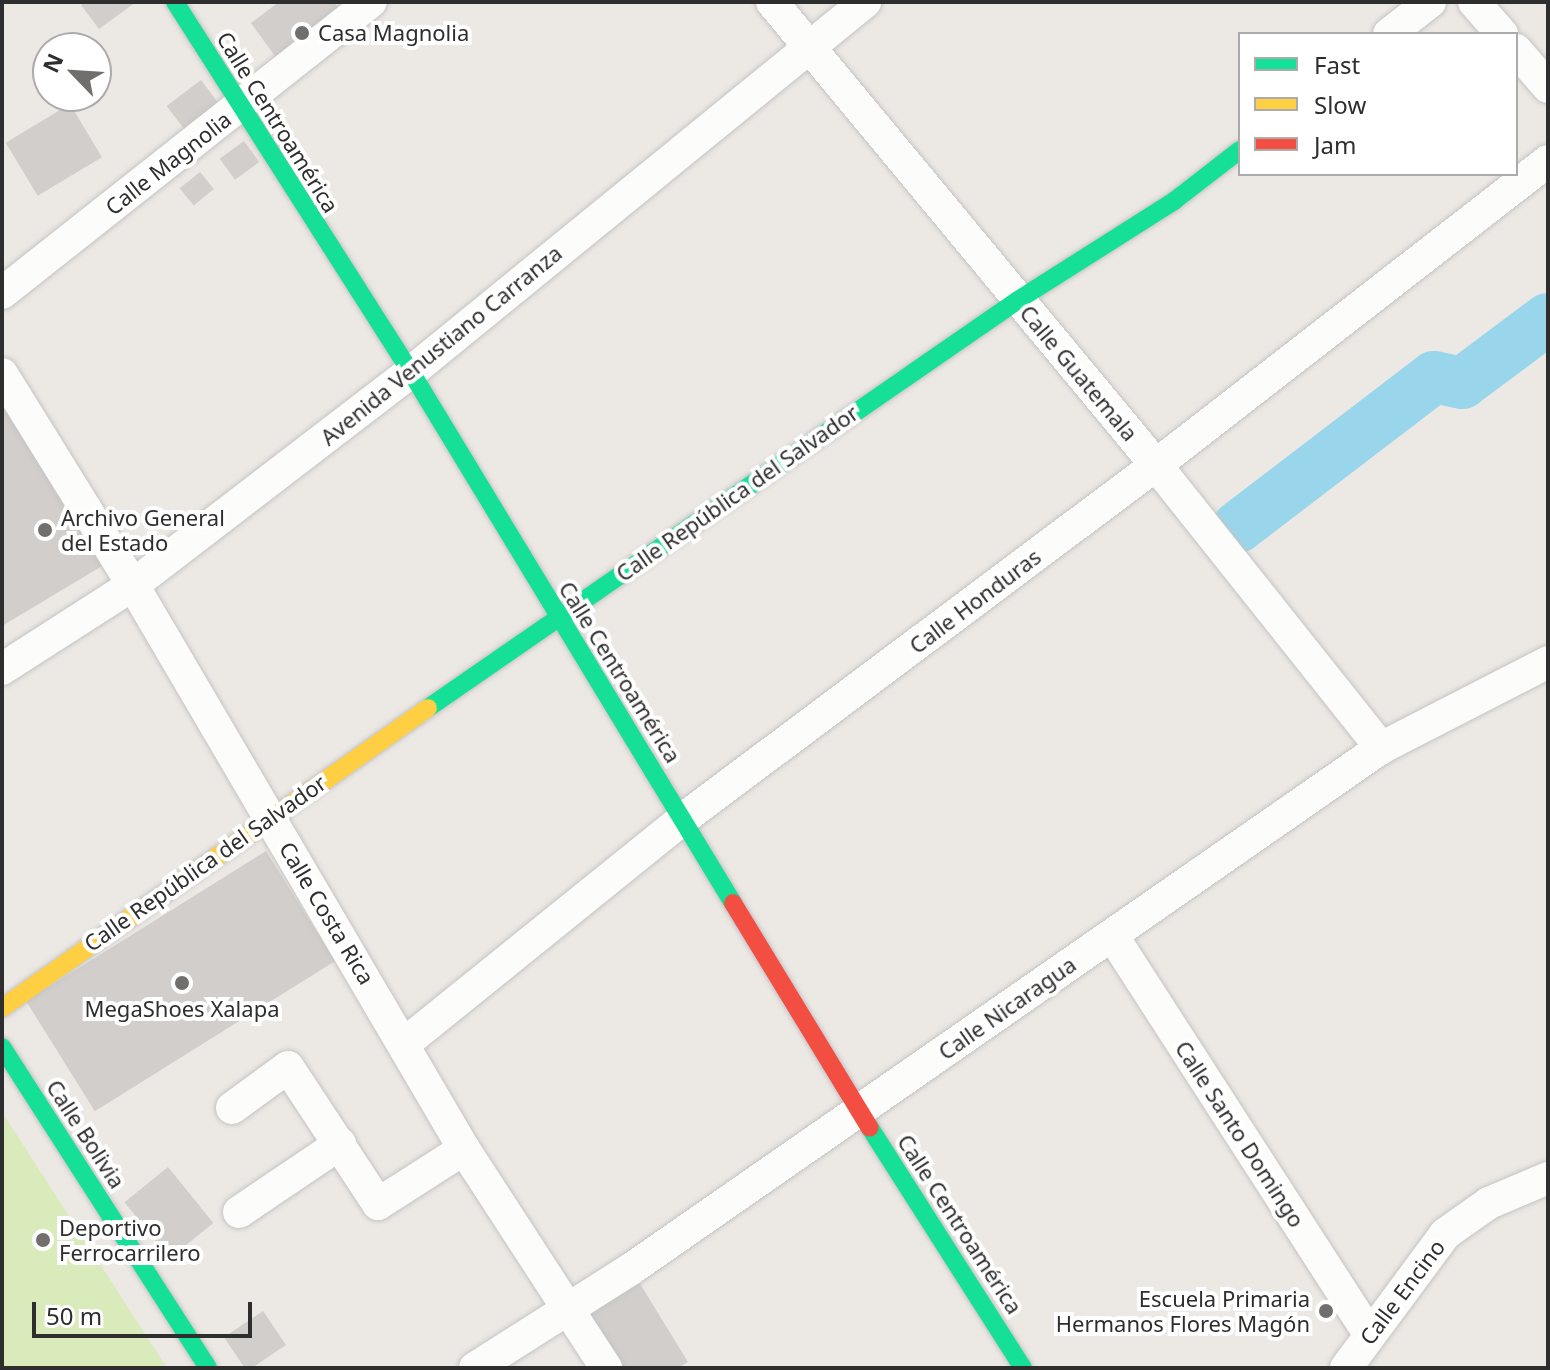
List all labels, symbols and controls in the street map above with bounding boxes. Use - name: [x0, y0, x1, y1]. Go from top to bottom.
- place label: Casa Magnolia: [318, 20, 469, 46]
- marker: Casa Magnolia: [293, 24, 311, 42]
- street label: Calle Centroamérica: [212, 27, 344, 217]
- north arrow: [32, 32, 112, 112]
- legend: [1238, 32, 1518, 176]
- text: N: [35, 48, 69, 77]
- text: Fast: [1314, 48, 1360, 81]
- text: Slow: [1314, 88, 1366, 121]
- street label: Calle Magnolia: [100, 106, 236, 220]
- text: Jam: [1314, 128, 1356, 161]
- street label: Avenida Venustiano Carranza: [315, 240, 567, 450]
- street label: Calle Guatemala: [1015, 300, 1143, 446]
- street label: Calle República del Salvador: [611, 399, 863, 587]
- place label: Archivo General del Estado: [61, 504, 225, 556]
- marker: Archivo General del Estado: [36, 521, 54, 539]
- street label: Calle Honduras: [904, 543, 1046, 659]
- street label: Calle Centroamérica: [554, 577, 686, 767]
- street label: Calle República del Salvador: [79, 769, 331, 957]
- street label: Calle Costa Rica: [274, 837, 380, 989]
- street label: Calle Nicaragua: [933, 951, 1081, 1065]
- marker: MegaShoes Xalapa: [173, 974, 191, 992]
- place label: MegaShoes Xalapa: [84, 996, 280, 1022]
- street label: Calle Santo Domingo: [1170, 1036, 1310, 1232]
- street label: Calle Bolivia: [41, 1075, 131, 1193]
- street label: Calle Centroamérica: [892, 1129, 1028, 1319]
- place label: Deportivo Ferrocarrilero: [59, 1214, 201, 1266]
- marker: Deportivo Ferrocarrilero: [34, 1231, 52, 1249]
- street label: Calle Encino: [1354, 1234, 1450, 1350]
- place label: Escuela Primaria Hermanos Flores Magón: [1056, 1285, 1310, 1336]
- scale bar: [36, 1286, 256, 1336]
- text: 50 m: [46, 1299, 102, 1332]
- marker: Escuela Primaria Hermanos Flores Magón: [1317, 1302, 1335, 1320]

